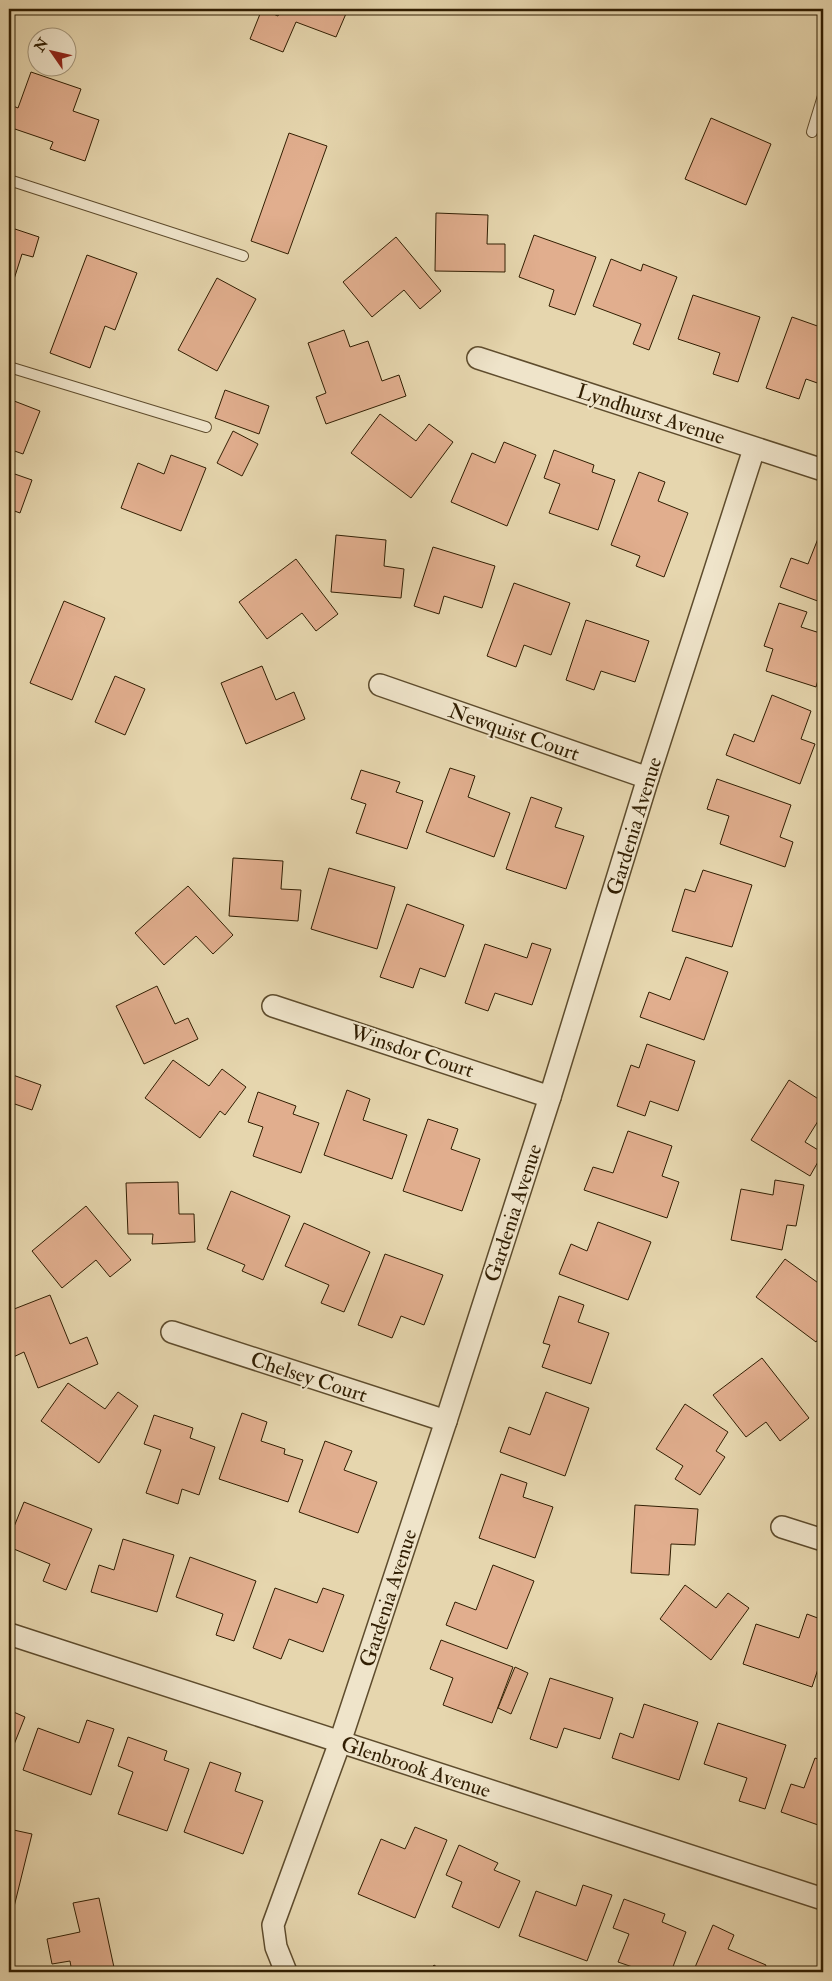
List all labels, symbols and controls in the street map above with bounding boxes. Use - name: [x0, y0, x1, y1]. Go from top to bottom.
- north arrow: [28, 28, 78, 78]
- text: N: [31, 35, 52, 56]
- street label: Lyndhurst Avenue: [573, 378, 729, 451]
- street label: Newquist Court: [445, 697, 583, 768]
- street label: Gardenia Avenue: [601, 753, 668, 899]
- street label: Winsdor Court: [346, 1018, 477, 1084]
- street label: Gardenia Avenue: [478, 1141, 549, 1286]
- street label: Chelsey Court: [247, 1346, 371, 1409]
- street label: Gardenia Avenue: [353, 1526, 424, 1671]
- street label: Glenbrook Avenue: [338, 1731, 494, 1804]

